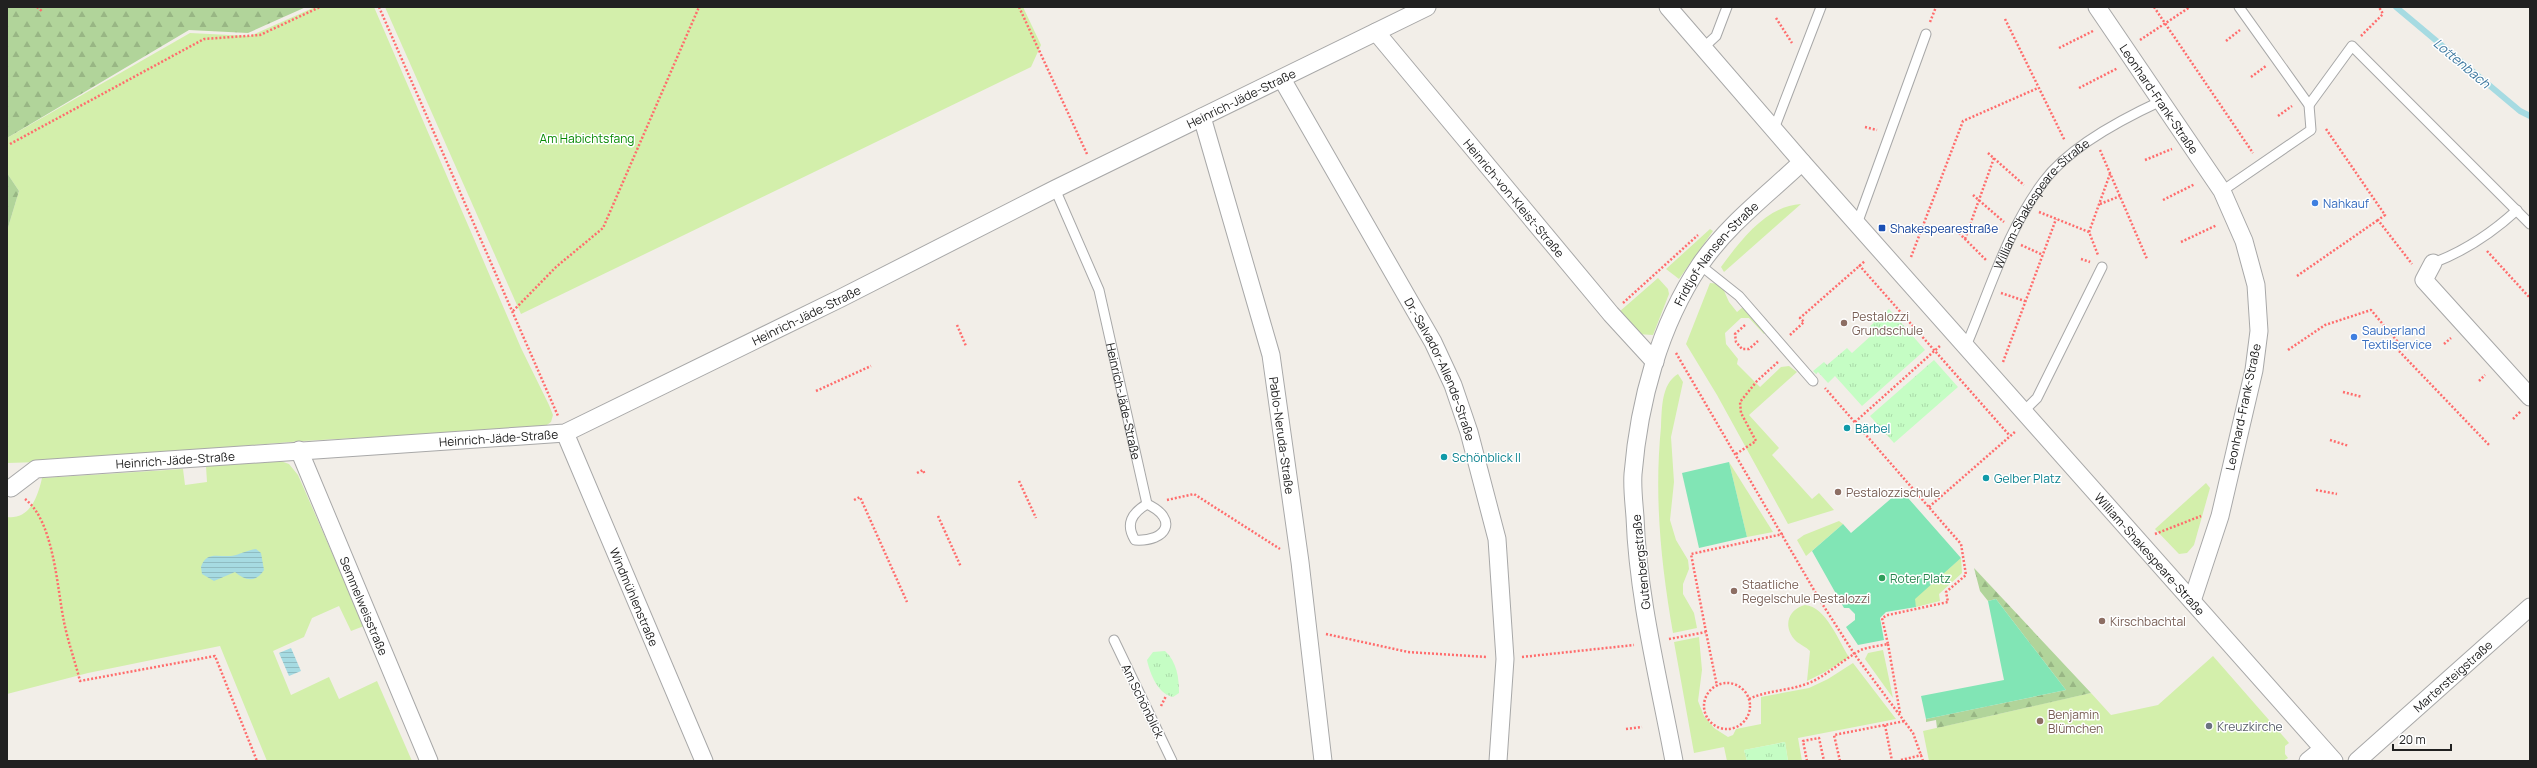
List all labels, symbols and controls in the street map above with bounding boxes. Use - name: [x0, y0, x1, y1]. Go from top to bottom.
- water label: Lottenbach: [2430, 34, 2495, 93]
- street label: Leonhard-Frank-Straße: [2116, 41, 2203, 157]
- street label: Heinrich-Jäde-Straße: [1184, 64, 1298, 132]
- park label: Am Habichtsfang: [540, 130, 634, 147]
- street label: William-Shakespeare-Straße: [1989, 134, 2092, 272]
- street label: Heinrich-von-Kleist-Straße: [1460, 135, 1569, 261]
- place label: Nahkauf: [2323, 195, 2370, 212]
- street label: Fridtjof-Nansen-Straße: [1670, 197, 1762, 308]
- marker: Nahkauf: [2310, 198, 2320, 208]
- place label: Shakespearestraße: [1890, 220, 1998, 237]
- marker: Shakespearestraße: [1877, 223, 1887, 233]
- street label: Heinrich-Jäde-Straße: [749, 281, 863, 349]
- street label: Dr.-Salvador-Allende-Straße: [1401, 294, 1479, 442]
- place label: Pestalozzi Grundschule: [1852, 308, 1923, 339]
- marker: Pestalozzi Grundschule: [1839, 318, 1849, 328]
- place label: Sauberland Textilservice: [2362, 322, 2432, 353]
- marker: Sauberland Textilservice: [2349, 332, 2359, 342]
- street label: Heinrich-Jäde-Straße: [1103, 341, 1145, 461]
- street label: Leonhard-Frank-Straße: [2221, 342, 2265, 472]
- street label: Pablo-Neruda-Straße: [1266, 376, 1299, 495]
- place label: Bärbel: [1855, 420, 1890, 437]
- marker: Bärbel: [1842, 423, 1852, 433]
- street label: Heinrich-Jäde-Straße: [438, 425, 559, 450]
- street label: Heinrich-Jäde-Straße: [115, 447, 235, 472]
- place label: Schönblick II: [1452, 449, 1521, 466]
- marker: Schönblick II: [1439, 452, 1449, 462]
- place label: Gelber Platz: [1994, 470, 2061, 487]
- marker: Gelber Platz: [1981, 473, 1991, 483]
- place label: Pestalozzischule: [1846, 484, 1940, 501]
- marker: Pestalozzischule: [1833, 487, 1843, 497]
- street label: William-Shakespeare-Straße: [2091, 489, 2209, 619]
- street label: Gutenbergstraße: [1628, 514, 1654, 610]
- street label: Windmühlenstraße: [606, 545, 663, 649]
- street label: Semmelweisstraße: [336, 554, 392, 658]
- place label: Roter Platz: [1890, 570, 1951, 587]
- marker: Roter Platz: [1877, 573, 1887, 583]
- place label: Staatliche Regelschule Pestalozzi: [1742, 576, 1870, 607]
- marker: Staatliche Regelschule Pestalozzi: [1729, 586, 1739, 596]
- place label: Kirschbachtal: [2110, 613, 2186, 630]
- marker: Kirschbachtal: [2097, 616, 2107, 626]
- street label: Martersteigstraße: [2409, 636, 2496, 716]
- street label: Am Schönblick: [1118, 661, 1169, 742]
- place label: Benjamin Blümchen: [2048, 706, 2103, 737]
- marker: Benjamin Blümchen: [2035, 716, 2045, 726]
- place label: Kreuzkirche: [2217, 718, 2283, 735]
- marker: Kreuzkirche: [2204, 721, 2214, 731]
- scale bar: [2393, 726, 2451, 752]
- text: 20 m: [2399, 731, 2426, 748]

